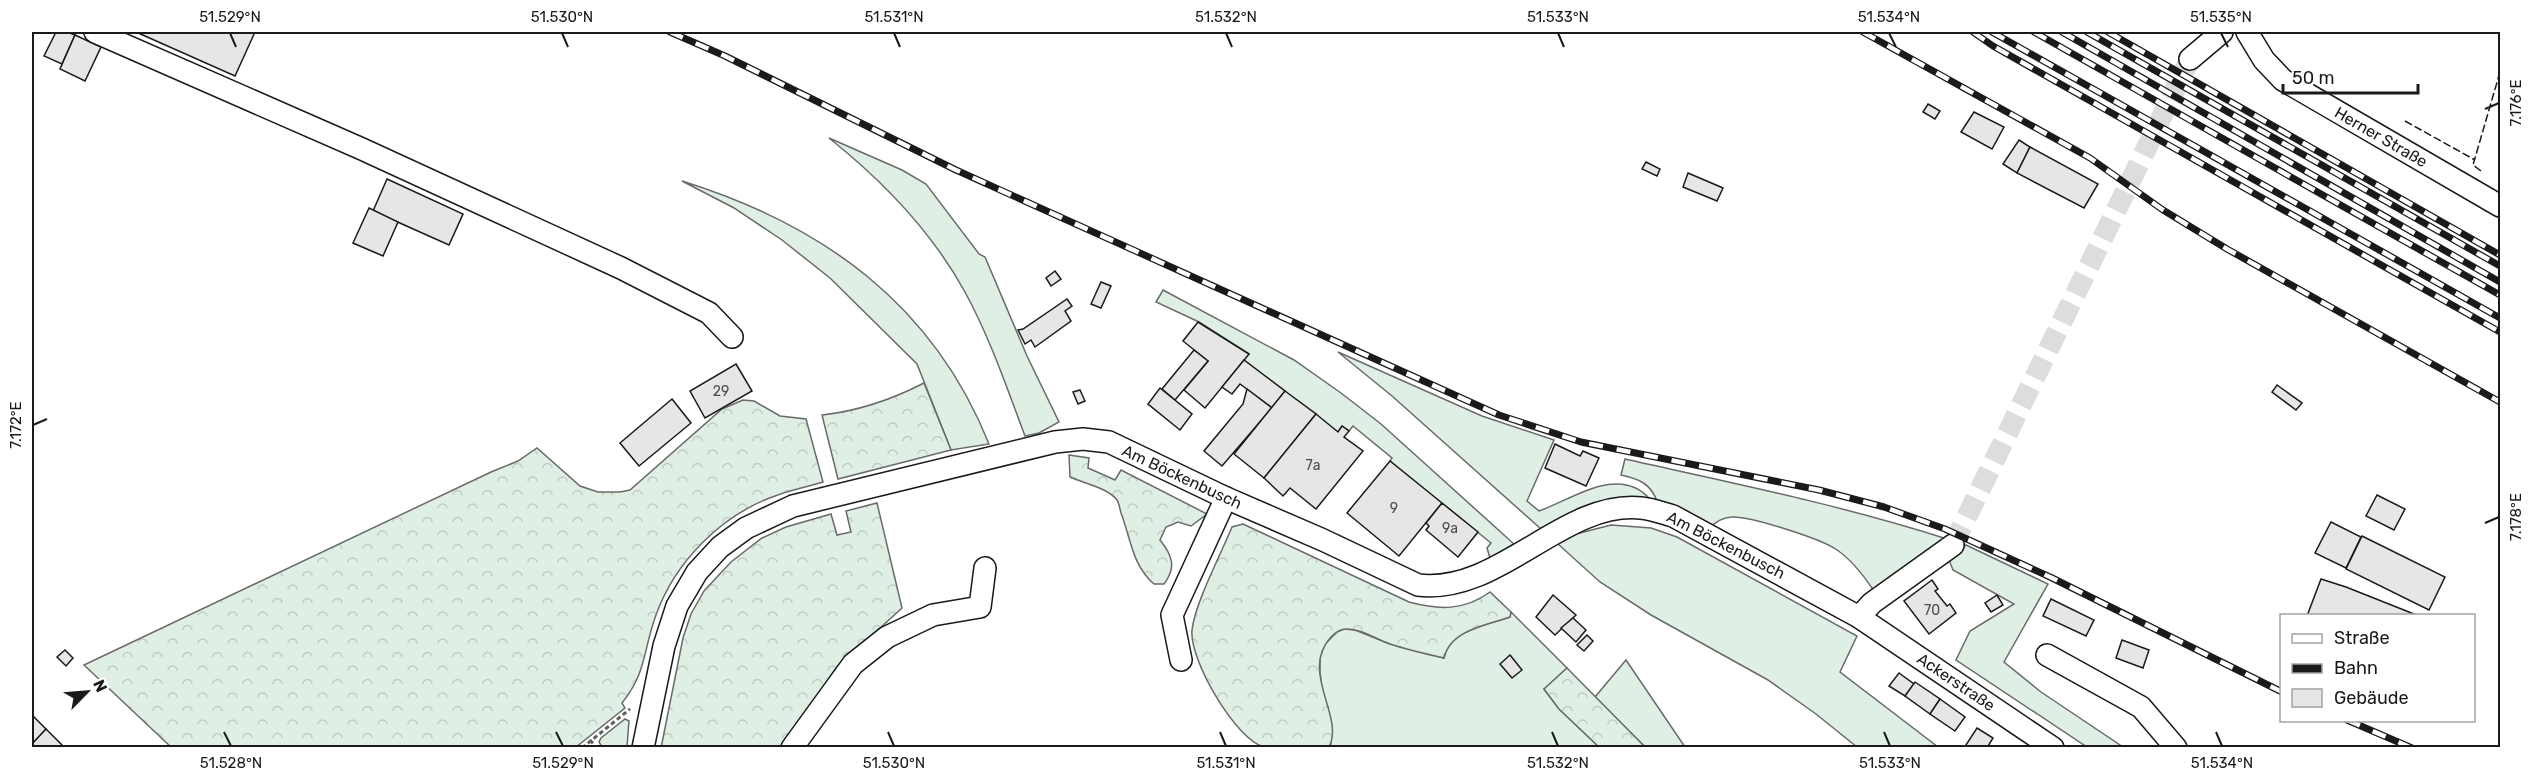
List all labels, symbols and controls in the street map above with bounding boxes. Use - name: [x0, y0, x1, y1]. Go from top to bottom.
- text: 51.529°N: [199, 8, 261, 26]
- text: 51.530°N: [531, 8, 593, 26]
- text: 51.531°N: [864, 8, 924, 26]
- text: 51.532°N: [1195, 8, 1257, 26]
- text: 51.533°N: [1527, 8, 1589, 26]
- text: 51.534°N: [1858, 8, 1920, 26]
- text: 51.535°N: [2190, 8, 2252, 26]
- scale bar: [2283, 57, 2418, 95]
- text: 50 m: [2292, 67, 2335, 89]
- text: 7.176°E: [2507, 79, 2525, 127]
- street label: Herner Straße: [2331, 103, 2431, 171]
- house number: 29: [713, 383, 729, 400]
- text: 7.172°E: [7, 401, 25, 449]
- street label: Am Böckenbusch: [1119, 441, 1245, 513]
- house number: 7a: [1306, 457, 1320, 474]
- text: 7.178°E: [2507, 493, 2525, 541]
- house number: 9: [1390, 500, 1398, 517]
- street label: Am Böckenbusch: [1664, 507, 1788, 583]
- house number: 9a: [1442, 520, 1458, 537]
- house number: 70: [1924, 602, 1940, 619]
- legend: [2280, 614, 2475, 722]
- text: Straße: [2334, 627, 2390, 649]
- street label: Ackerstraße: [1913, 649, 1999, 715]
- text: Bahn: [2334, 657, 2378, 679]
- north arrow: [57, 662, 117, 722]
- text: N: [89, 677, 111, 695]
- text: Gebäude: [2334, 687, 2409, 709]
- text: 51.528°N: [200, 754, 262, 772]
- text: 51.529°N: [532, 754, 594, 772]
- text: 51.530°N: [863, 754, 925, 772]
- text: 51.531°N: [1196, 754, 1256, 772]
- text: 51.532°N: [1527, 754, 1589, 772]
- text: 51.533°N: [1859, 754, 1921, 772]
- text: 51.534°N: [2191, 754, 2253, 772]

